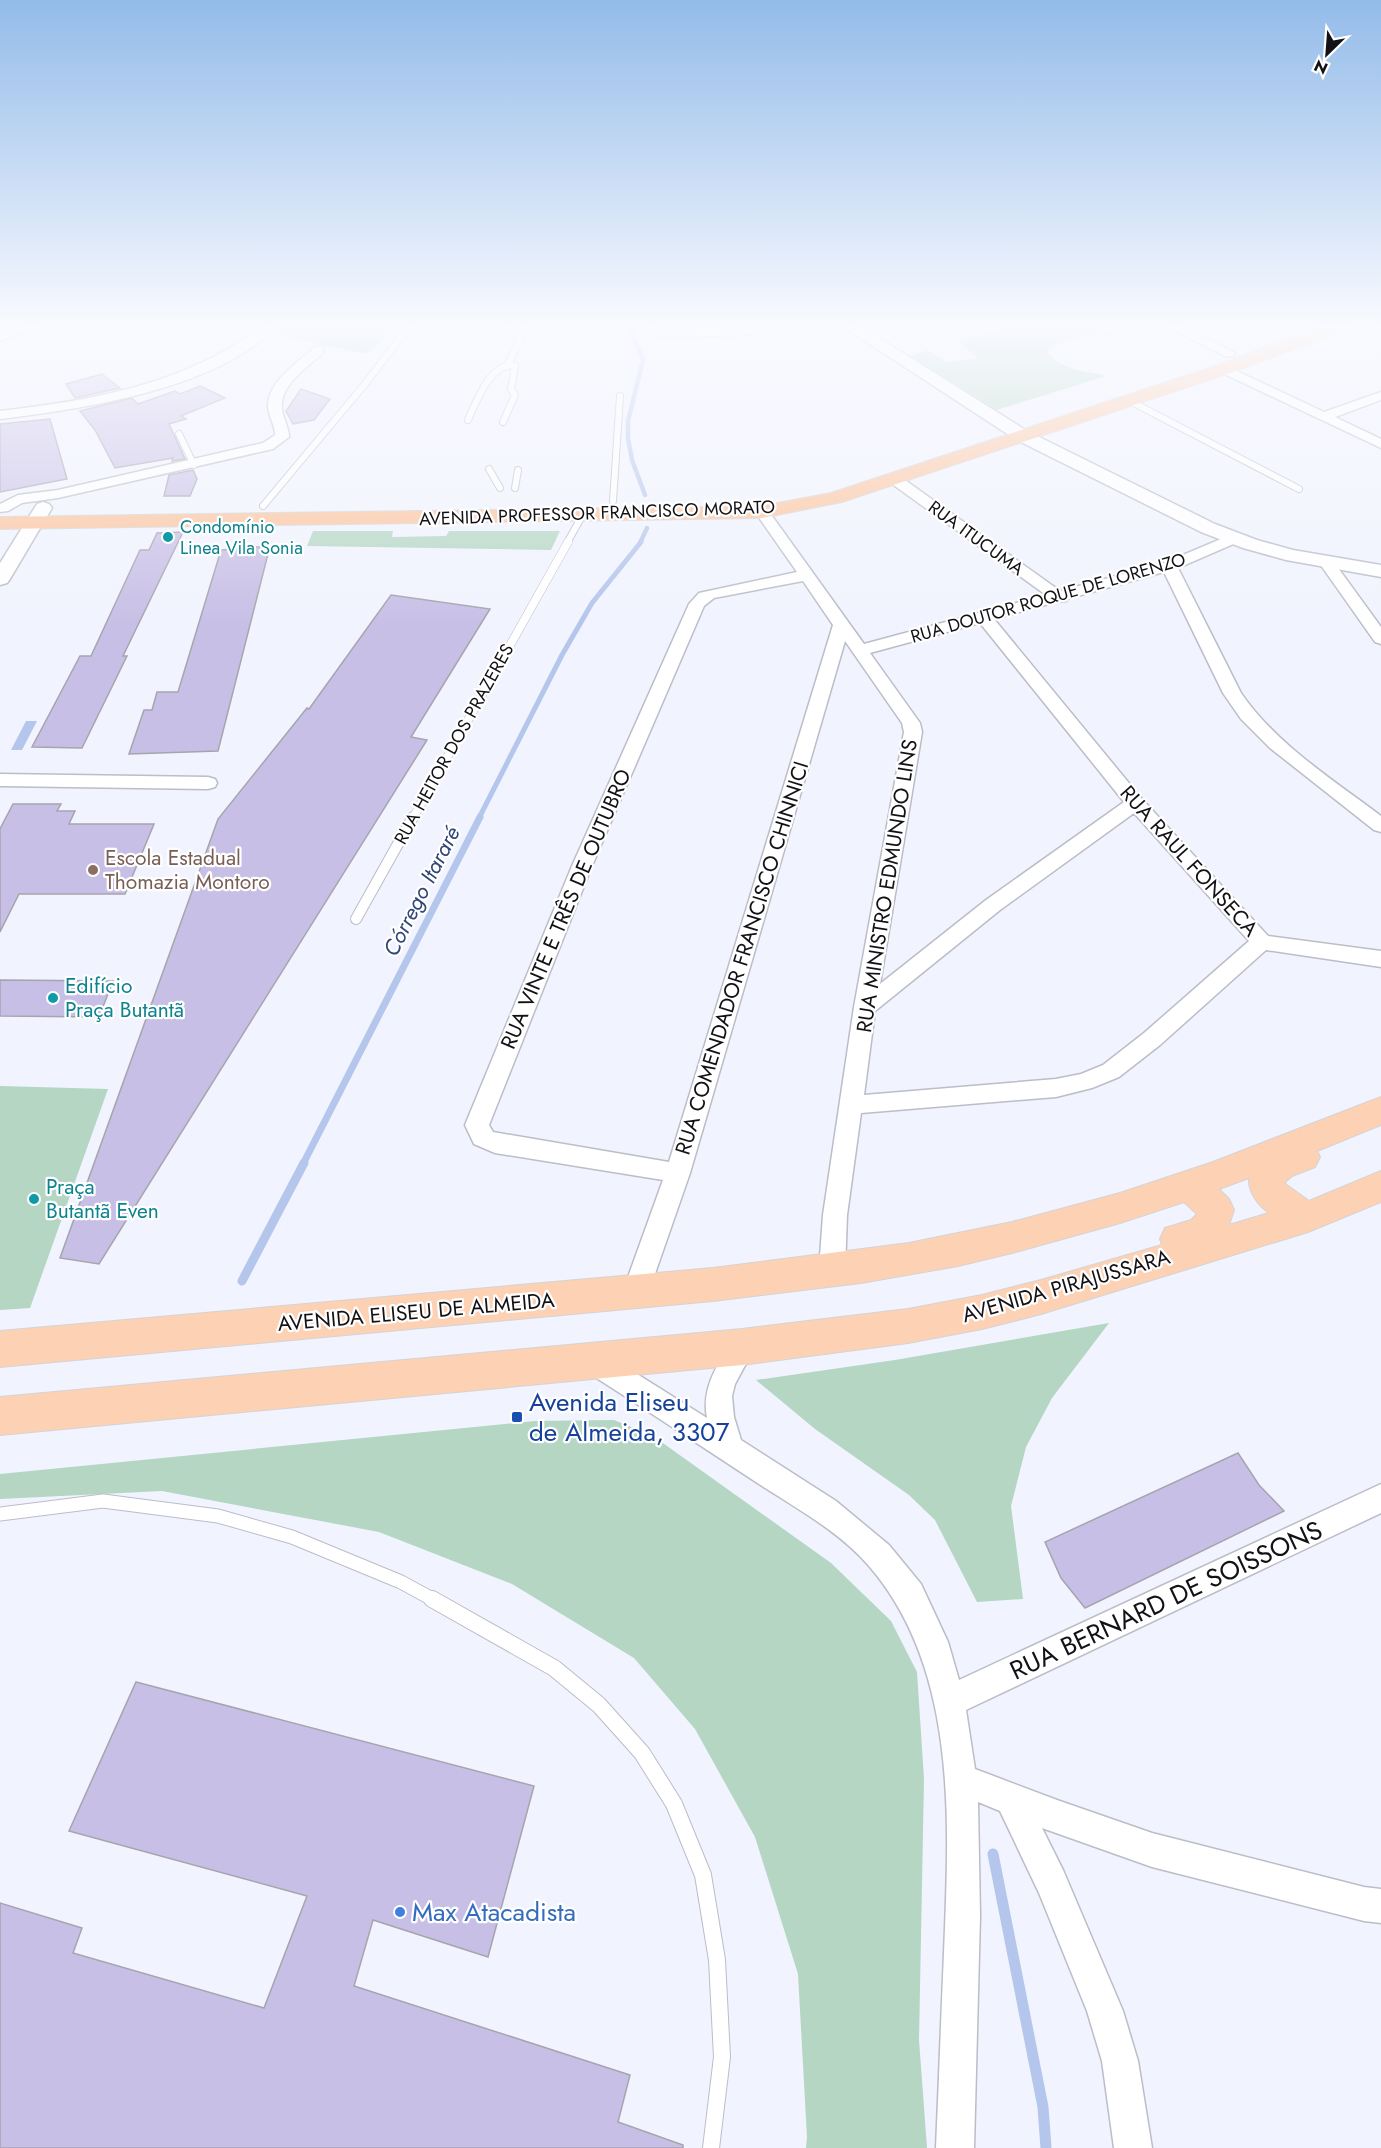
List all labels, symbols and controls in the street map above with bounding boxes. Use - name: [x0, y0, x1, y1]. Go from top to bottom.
- north arrow: [1297, 24, 1357, 84]
- text: N: [1310, 54, 1331, 80]
- street label: AVENIDA PROFESSOR FRANCISCO MORATO: [418, 494, 776, 532]
- street label: RUA ITUCUMA: [923, 494, 1029, 582]
- place label: Condomínio Linea Vila Sonia: [180, 514, 303, 561]
- marker: Condomínio Linea Vila Sonia: [161, 530, 175, 544]
- street label: RUA DOUTOR ROQUE DE LORENZO: [907, 546, 1189, 650]
- street label: RUA HEITOR DOS PRAZERES: [388, 639, 520, 849]
- street label: RUA MINISTRO EDMUNDO LINS: [849, 737, 925, 1035]
- street label: RUA COMENDADOR FRANCISCO CHINNICI: [668, 758, 816, 1158]
- street label: RUA VINTE E TRÊS DE OUTUBRO: [493, 764, 639, 1054]
- street label: RUA RAUL FONSECA: [1113, 779, 1265, 943]
- water label: Córrego Itararé: [374, 820, 468, 962]
- place label: Escola Estadual Thomazia Montoro: [105, 843, 270, 897]
- marker: Escola Estadual Thomazia Montoro: [86, 863, 100, 877]
- place label: Edifício Praça Butantã: [65, 971, 184, 1025]
- marker: Edifício Praça Butantã: [46, 991, 60, 1005]
- place label: Praça Butantã Even: [46, 1172, 159, 1226]
- marker: Praça Butantã Even: [27, 1192, 41, 1206]
- street label: AVENIDA PIRAJUSSARA: [958, 1242, 1174, 1330]
- street label: AVENIDA ELISEU DE ALMEIDA: [276, 1285, 556, 1339]
- place label: Avenida Eliseu de Almeida, 3307: [529, 1383, 730, 1451]
- marker: Avenida Eliseu de Almeida, 3307: [510, 1410, 524, 1424]
- street label: RUA BERNARD DE SOISSONS: [1003, 1511, 1329, 1689]
- place label: Max Atacadista: [412, 1893, 576, 1931]
- marker: Max Atacadista: [393, 1905, 407, 1919]

